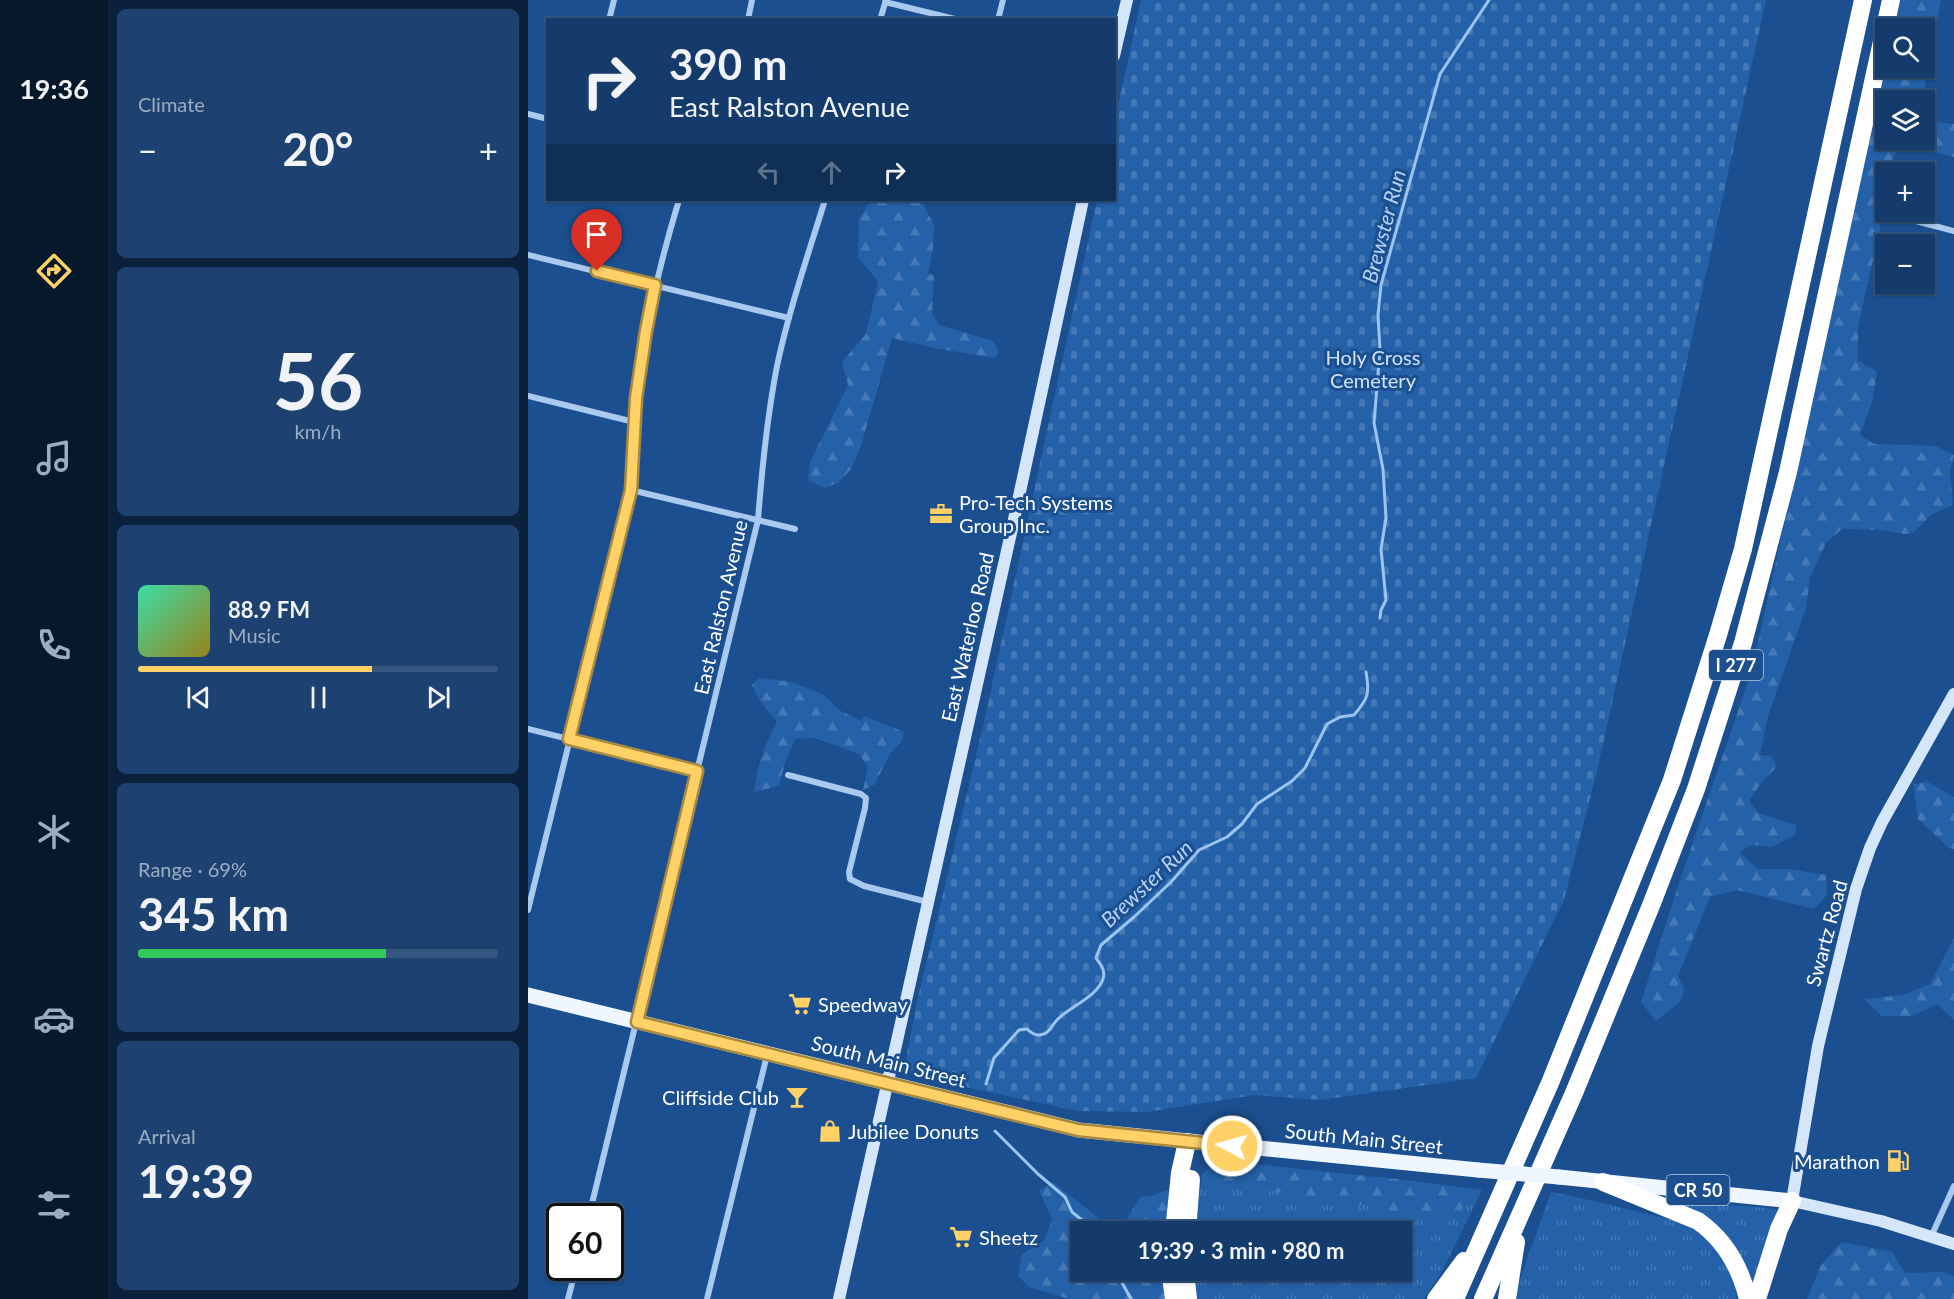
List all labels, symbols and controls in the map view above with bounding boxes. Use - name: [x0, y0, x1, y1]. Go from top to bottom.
- map controls: [1875, 18, 1935, 294]
- button: search: [1875, 18, 1935, 78]
- text: 390 m: [669, 39, 787, 89]
- icon: right: [570, 42, 648, 120]
- text: 19:36: [19, 72, 89, 105]
- text: East Ralston Avenue: [669, 90, 910, 123]
- button: layers: [1875, 90, 1935, 150]
- text: Climate: [138, 92, 205, 116]
- text: 20°: [283, 122, 353, 176]
- text: −: [138, 130, 157, 170]
- text: +: [479, 130, 498, 170]
- icon: left: [752, 156, 785, 189]
- icon: ahead: [815, 156, 848, 189]
- icon: right: [878, 156, 911, 189]
- button: +: [1875, 162, 1935, 222]
- water label: Brewster Run: [1356, 167, 1410, 285]
- pin: [571, 209, 622, 271]
- icon: arrive: [580, 218, 613, 251]
- button: −: [1875, 234, 1935, 294]
- icon: directions: [33, 250, 75, 292]
- text: 56: [273, 333, 363, 427]
- park label: Holy Cross Cemetery: [1326, 345, 1420, 392]
- text: km/h: [295, 419, 341, 443]
- icon: music: [33, 437, 75, 479]
- place label: Pro-Tech Systems Group Inc.: [959, 490, 1113, 537]
- office icon: Pro-Tech Systems Group Inc.: [928, 501, 954, 527]
- street label: East Ralston Avenue: [688, 517, 752, 697]
- street label: East Waterloo Road: [936, 550, 998, 724]
- text: 88.9 FM: [228, 596, 310, 623]
- text: Music: [228, 623, 281, 647]
- icon: phone: [33, 624, 75, 666]
- road number: I 277: [1709, 650, 1763, 680]
- icon: previous: [182, 681, 215, 714]
- icon: pause: [302, 681, 335, 714]
- icon: next: [422, 681, 455, 714]
- icon: climate: [33, 811, 75, 853]
- water label: Brewster Run: [1095, 834, 1197, 932]
- text: Range · 69%: [138, 857, 247, 881]
- street label: Swartz Road: [1800, 877, 1852, 989]
- text: 345 km: [138, 887, 289, 941]
- supermarket icon: Speedway: [787, 991, 813, 1017]
- place label: Speedway: [818, 992, 908, 1016]
- icon: car: [33, 998, 75, 1040]
- street label: South Main Street: [809, 1030, 969, 1092]
- bar icon: Cliffside Club: [784, 1084, 810, 1110]
- place label: Cliffside Club: [662, 1085, 779, 1109]
- position arrow: [1200, 1114, 1264, 1178]
- shop icon: Jubilee Donuts: [817, 1118, 843, 1144]
- street label: South Main Street: [1284, 1118, 1444, 1158]
- place label: Jubilee Donuts: [848, 1119, 979, 1143]
- text: Arrival: [138, 1124, 196, 1148]
- fuel station icon: Marathon: [1885, 1148, 1911, 1174]
- place label: Marathon: [1794, 1149, 1880, 1173]
- text: 19:39: [138, 1154, 254, 1208]
- road number: CR 50: [1666, 1175, 1730, 1205]
- icon: filters: [33, 1184, 75, 1226]
- speed limit sign: 60: [546, 1203, 624, 1281]
- supermarket icon: Sheetz: [948, 1224, 974, 1250]
- place label: Sheetz: [979, 1225, 1038, 1249]
- text: 19:39 · 3 min · 980 m: [1138, 1237, 1344, 1264]

